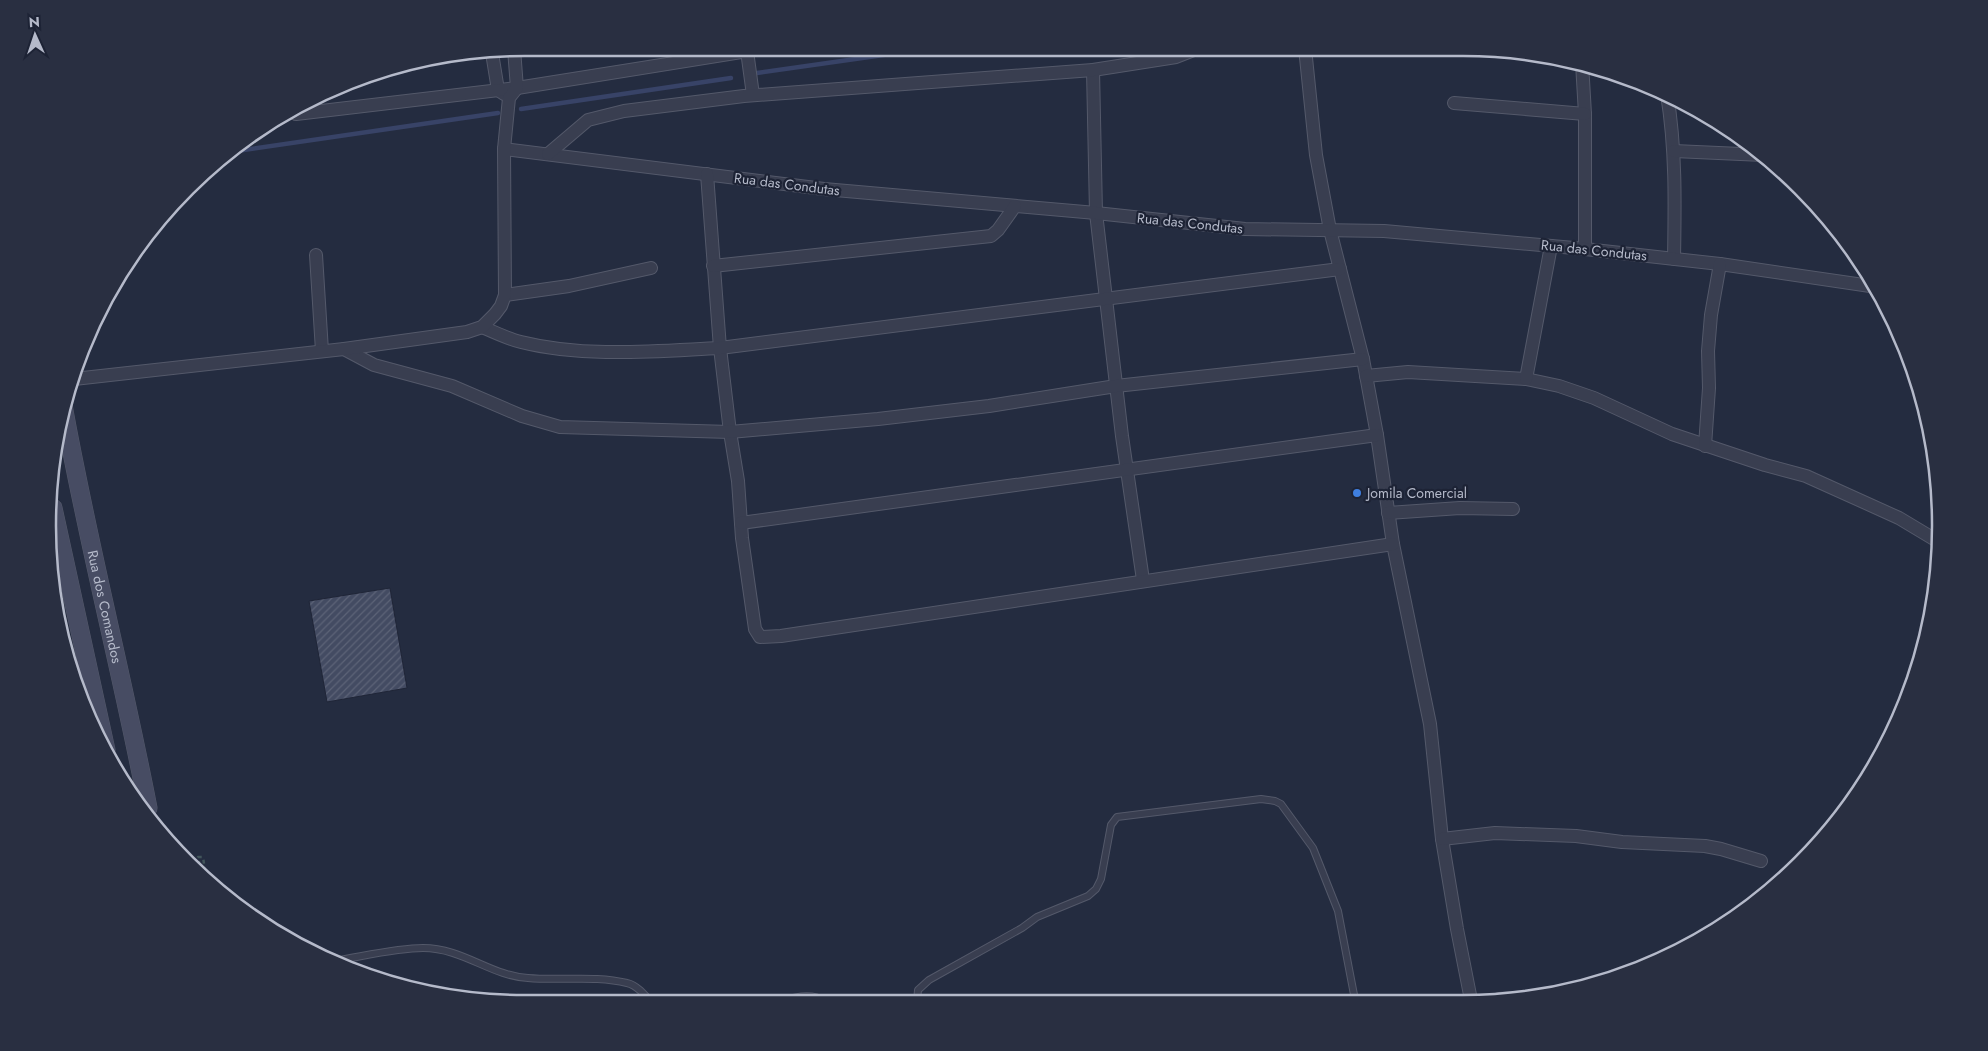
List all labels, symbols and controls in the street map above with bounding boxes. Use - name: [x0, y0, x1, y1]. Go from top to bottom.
- north arrow: [10, 10, 60, 60]
- text: N: [28, 12, 40, 32]
- street label: Rua das Condutas: [733, 168, 841, 200]
- street label: Rua das Condutas: [1136, 207, 1244, 239]
- street label: Rua das Condutas: [1540, 234, 1648, 266]
- place label: Jomila Comercial: [1365, 483, 1467, 503]
- marker: Jomila Comercial: [1351, 487, 1363, 499]
- street label: Rua dos Comandos: [83, 548, 127, 665]

